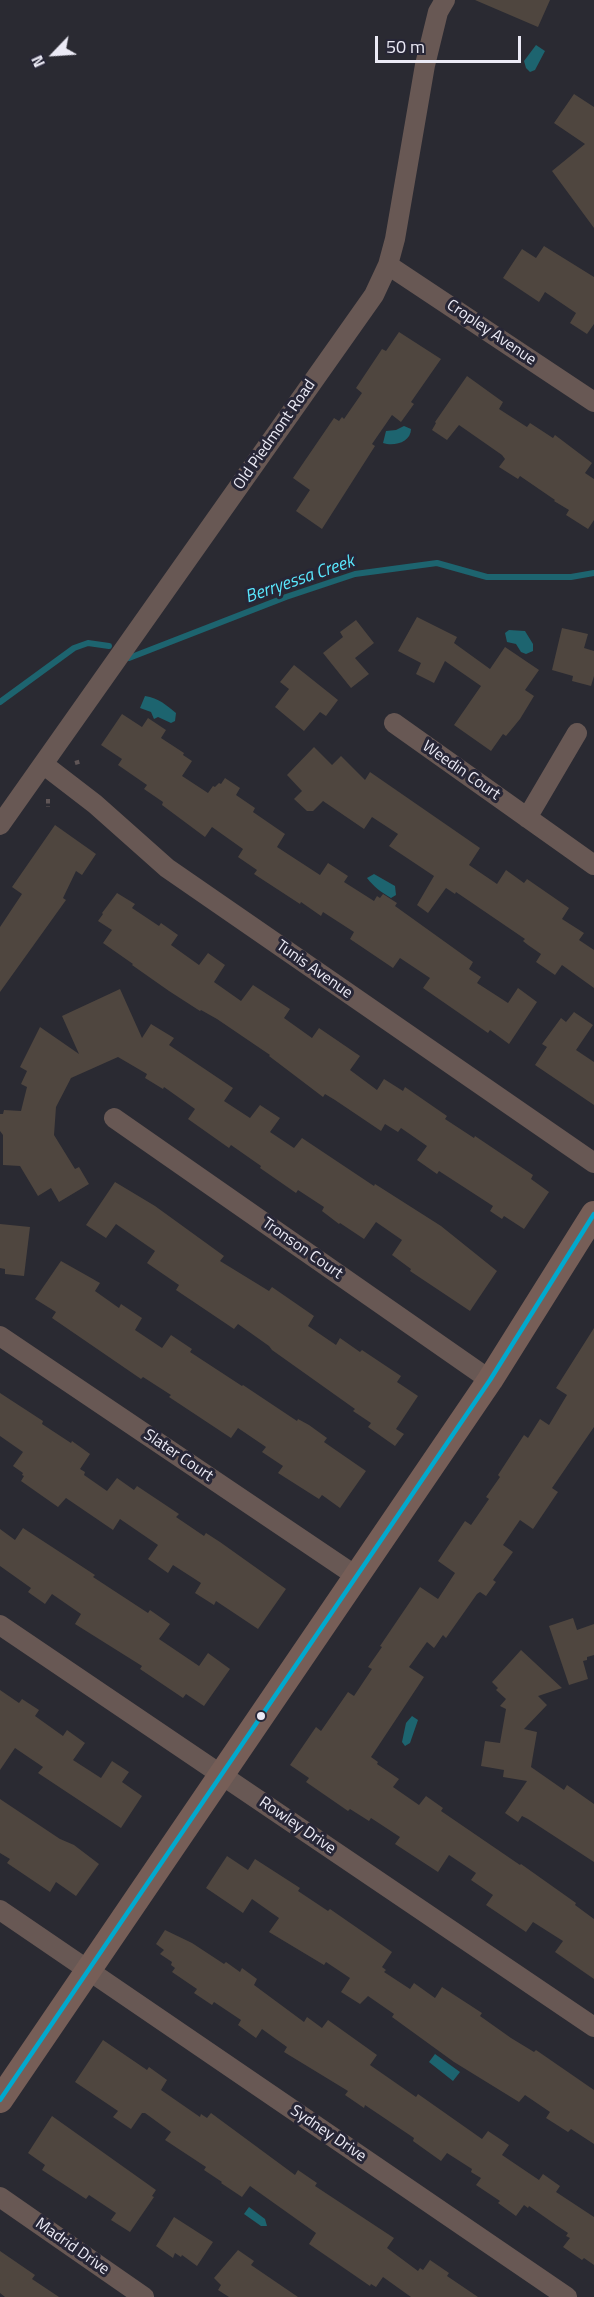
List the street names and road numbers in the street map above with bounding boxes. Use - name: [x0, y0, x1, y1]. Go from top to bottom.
- street label: Cropley Avenue: [443, 296, 539, 370]
- street label: Old Piedmont Road: [230, 376, 320, 494]
- street label: Weedin Court: [418, 737, 504, 805]
- street label: Tunis Avenue: [272, 937, 356, 1003]
- street label: Tronson Court: [258, 1214, 346, 1284]
- street label: Slater Court: [140, 1426, 216, 1486]
- street label: Rowley Drive: [255, 1793, 339, 1859]
- street label: Sydney Drive: [286, 2102, 370, 2166]
- street label: Madrid Drive: [31, 2214, 113, 2280]

